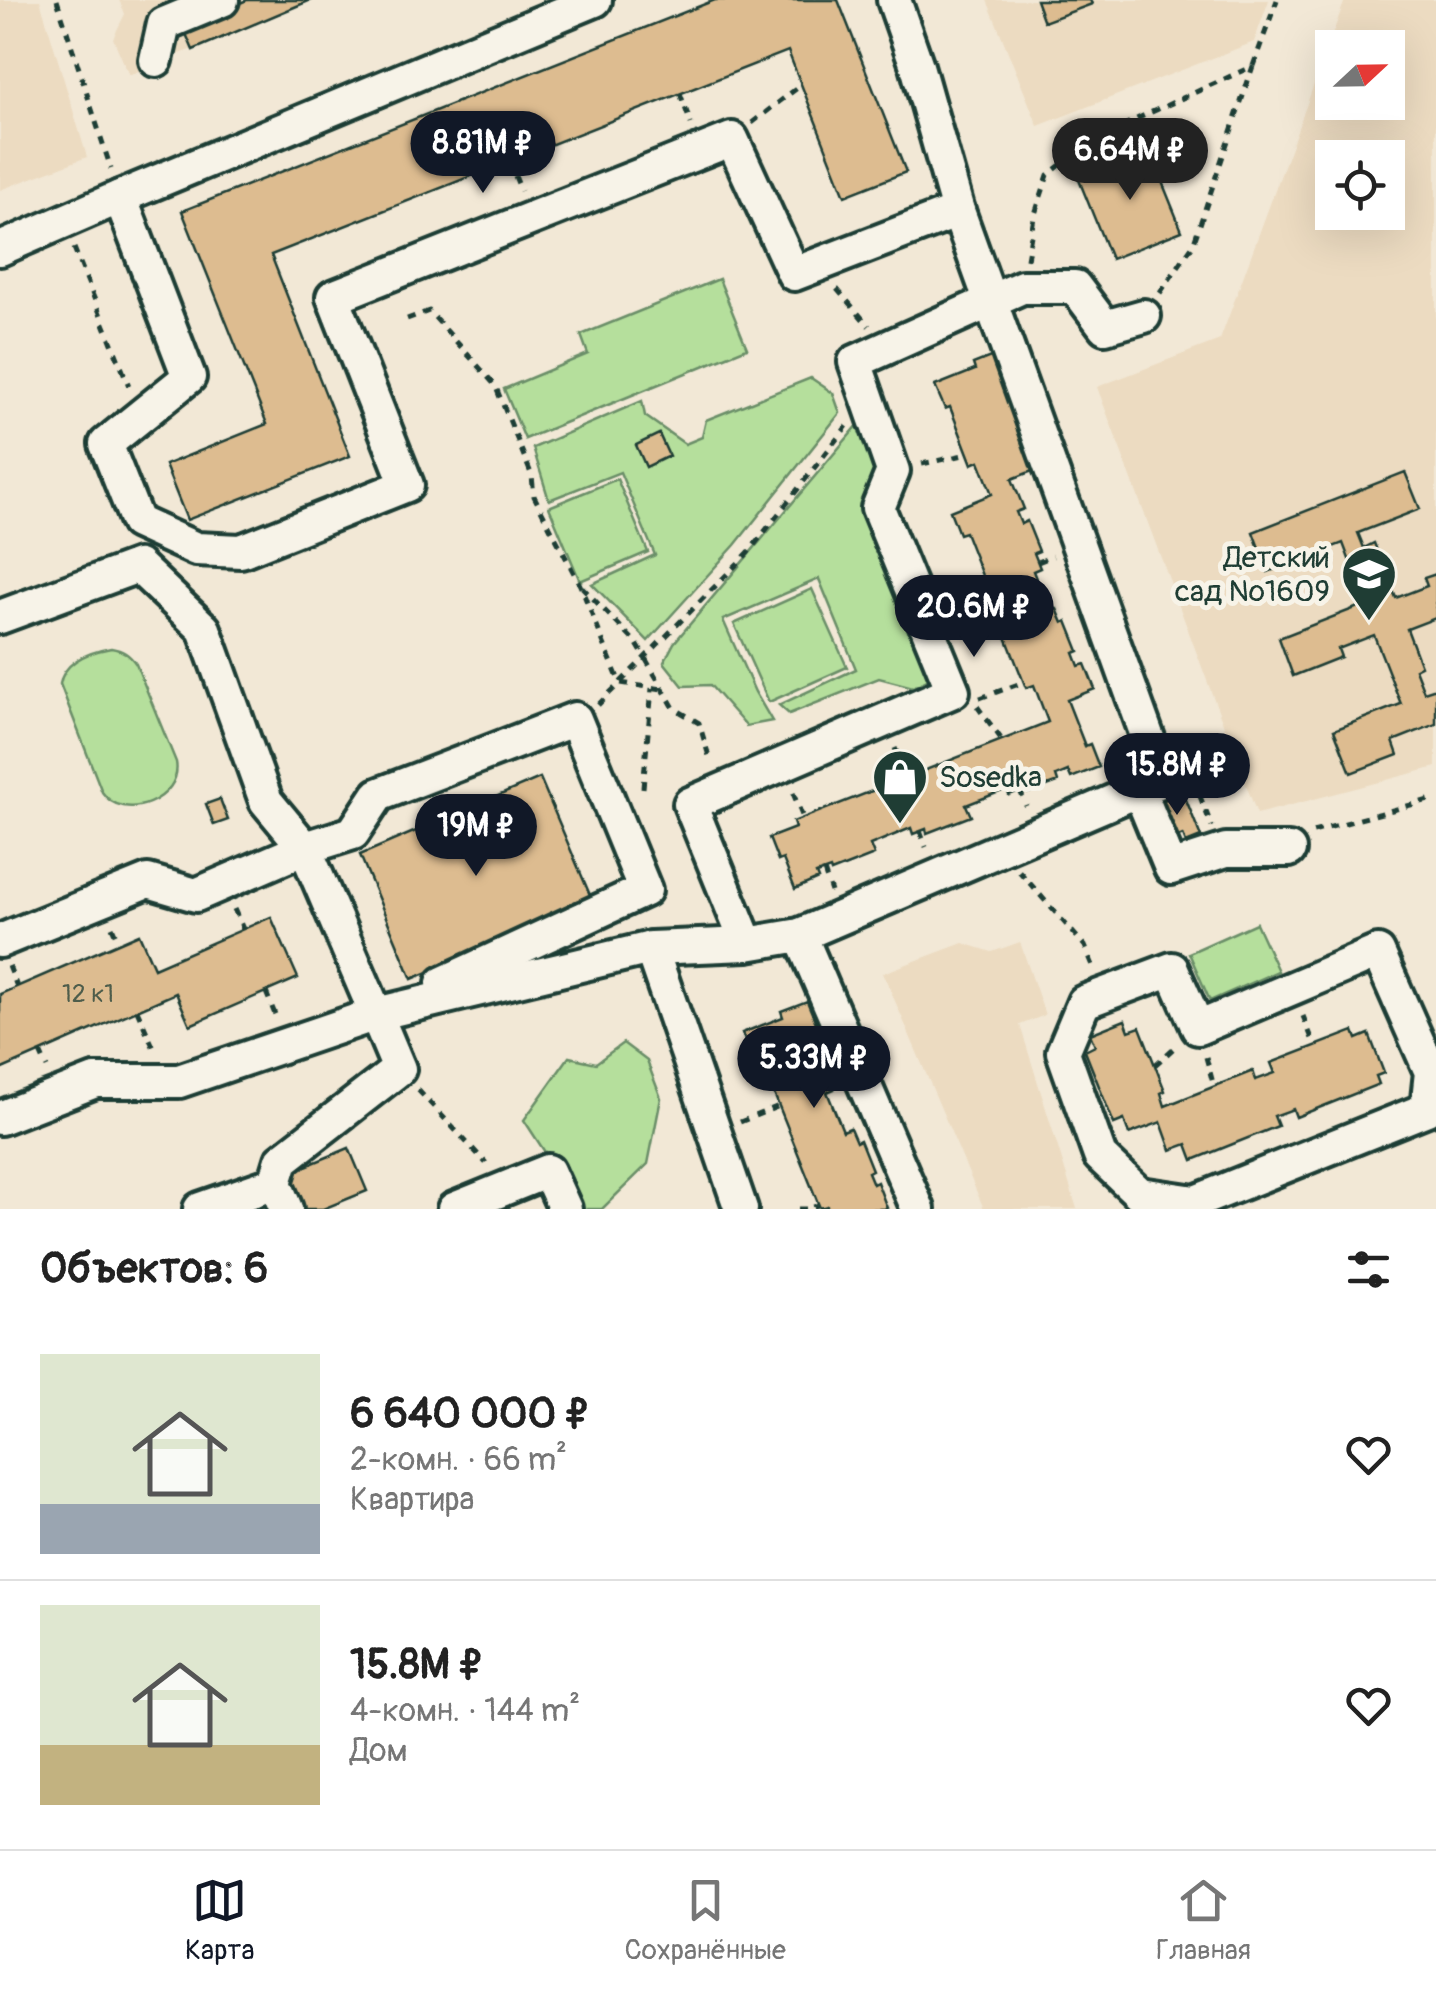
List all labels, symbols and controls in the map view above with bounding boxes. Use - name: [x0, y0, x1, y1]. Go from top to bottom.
- north arrow: [1315, 30, 1405, 120]
- map controls: [1315, 30, 1405, 230]
- pin: 8.81M ₽: [391, 111, 575, 196]
- pin: 6.64M ₽: [1038, 118, 1222, 203]
- text: 8.81M ₽: [433, 123, 533, 163]
- text: 6.64M ₽: [1074, 130, 1186, 170]
- button: locate: [1315, 140, 1405, 230]
- place label: Детский сад №1609: [1175, 539, 1330, 610]
- school or university icon: Детский сад №1609: [1339, 544, 1399, 623]
- pin: 20.6M ₽: [882, 575, 1066, 660]
- text: 20.6M ₽: [917, 587, 1031, 627]
- pin: 15.8M ₽: [1085, 733, 1269, 818]
- text: 15.8M ₽: [1126, 745, 1228, 785]
- shop icon: Sosedka: [870, 747, 930, 826]
- place label: Sosedka: [939, 759, 1042, 796]
- pin: 19M ₽: [406, 794, 546, 879]
- text: 19M ₽: [437, 806, 515, 846]
- house number: 12 к1: [62, 979, 114, 1010]
- pin: 5.33M ₽: [722, 1026, 906, 1111]
- text: 5.33M ₽: [759, 1038, 869, 1078]
- icon: filters: [1341, 1242, 1396, 1297]
- text: Объектов: 6: [40, 1243, 268, 1295]
- text: 6 640 000 ₽: [350, 1388, 591, 1440]
- icon: home: [120, 1394, 240, 1514]
- icon: heart: [1341, 1427, 1396, 1482]
- text: 2-комн. · 66 m²: [350, 1440, 567, 1480]
- text: Квартира: [350, 1480, 474, 1520]
- text: 15.8M ₽: [350, 1639, 484, 1691]
- icon: home: [120, 1645, 240, 1765]
- icon: heart: [1341, 1678, 1396, 1733]
- text: 4-комн. · 144 m²: [350, 1691, 580, 1731]
- text: Дом: [350, 1731, 407, 1771]
- tab: Карта: [185, 1873, 254, 1968]
- tab: Сохранённые: [624, 1873, 786, 1968]
- tab: Главная: [1156, 1873, 1251, 1968]

